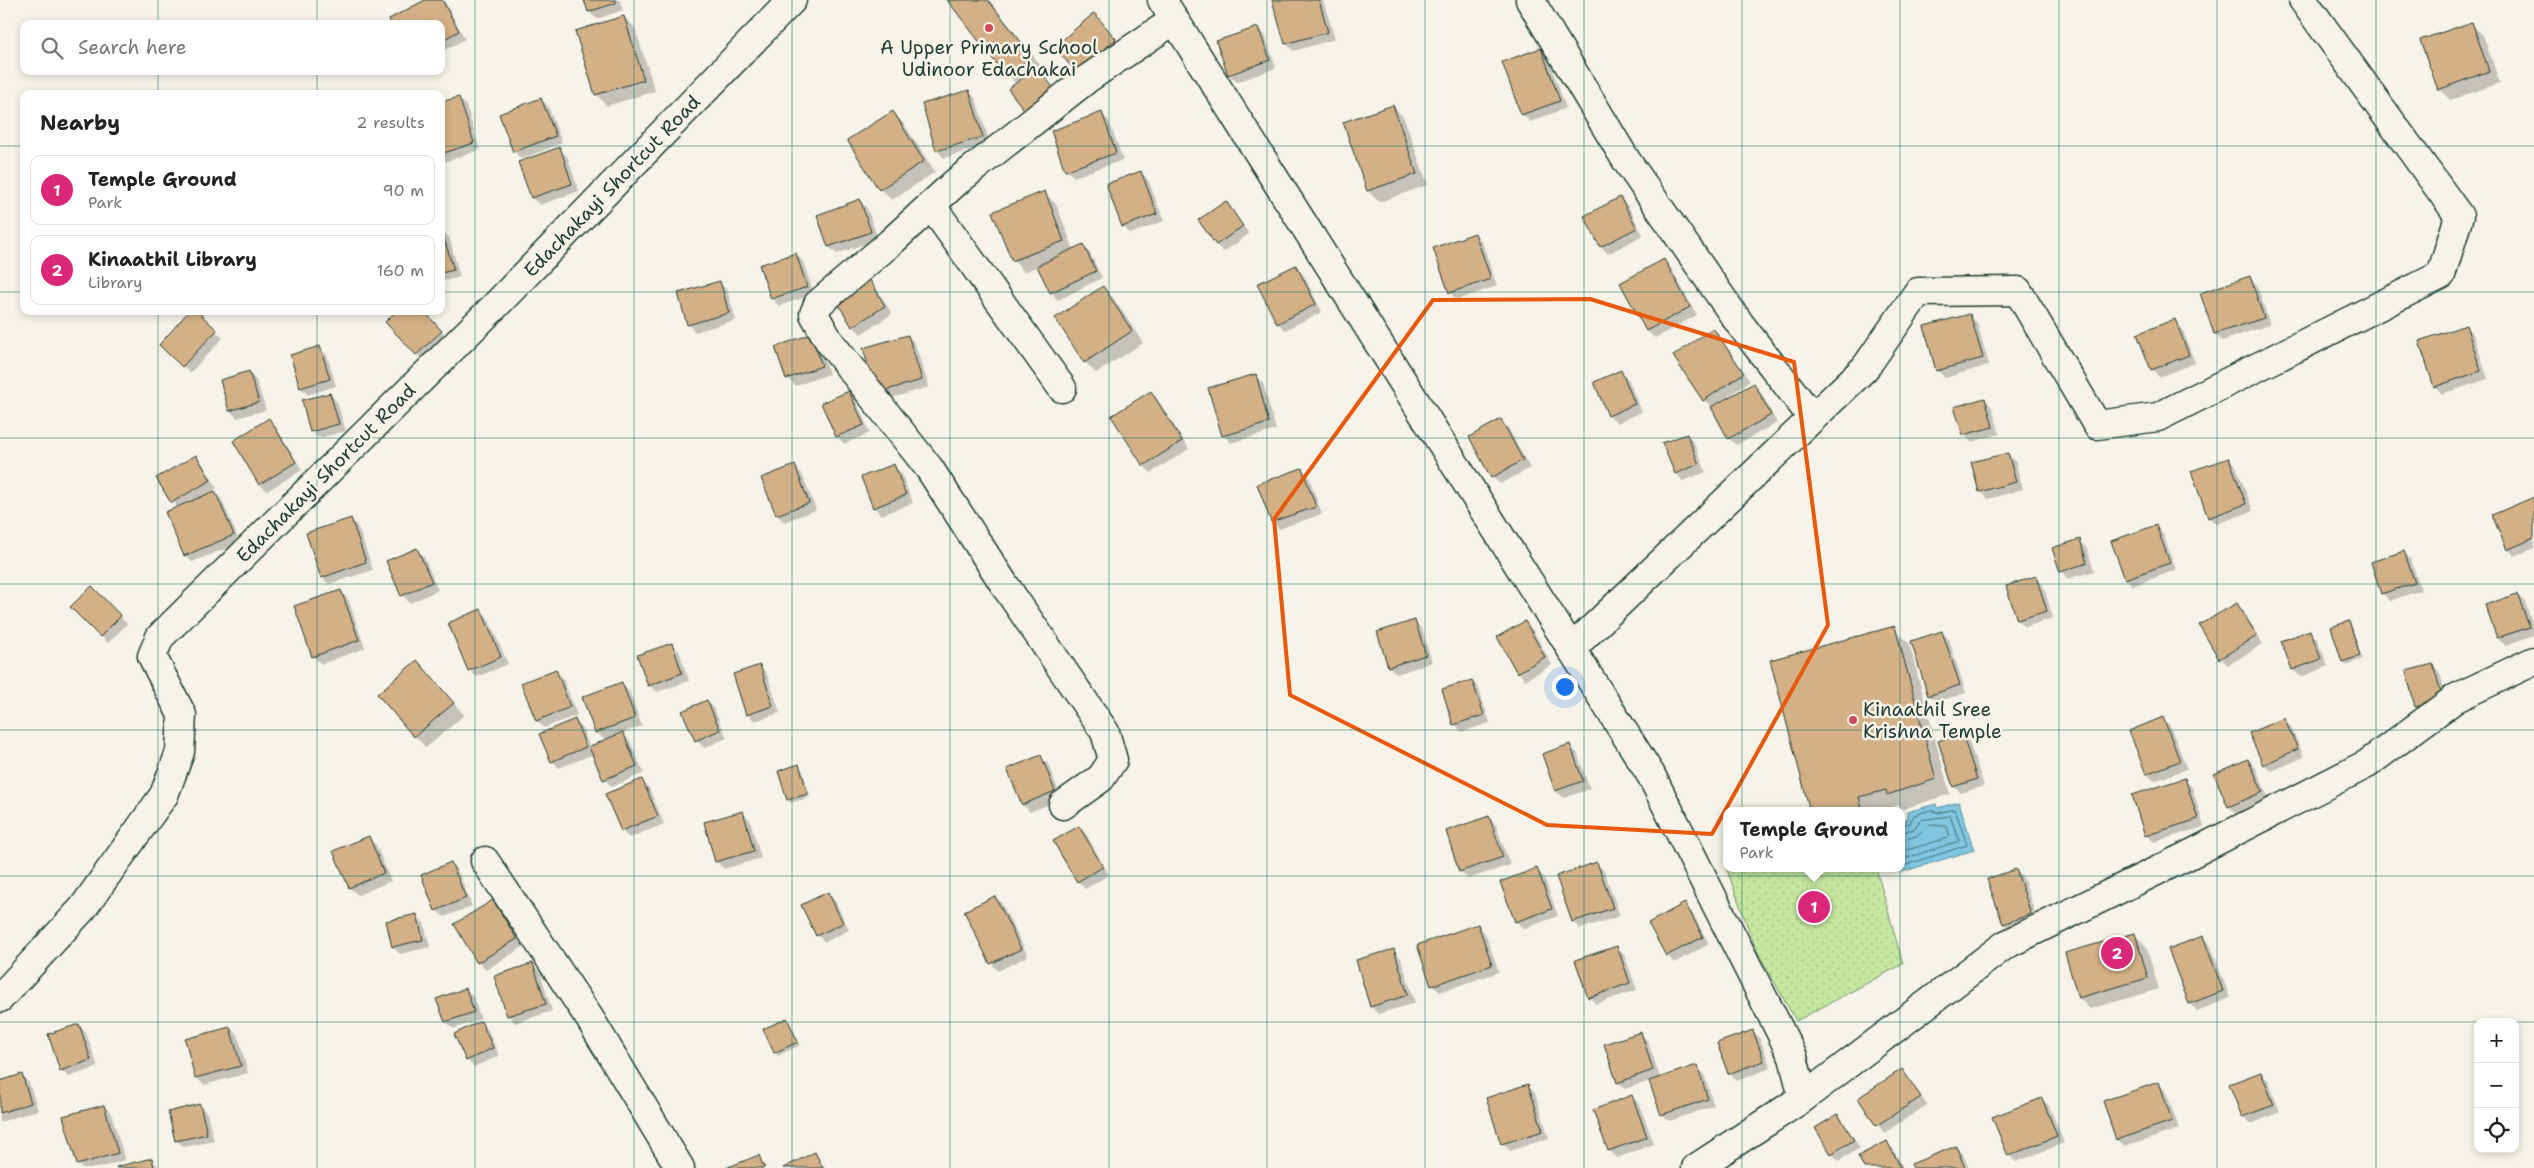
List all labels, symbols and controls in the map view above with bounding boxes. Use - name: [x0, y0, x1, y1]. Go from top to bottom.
- search box: [20, 20, 445, 75]
- marker: A Upper Primary School Udinoor Edachakai: [983, 22, 995, 34]
- icon: search: [38, 34, 66, 62]
- text: Search here: [78, 35, 187, 60]
- place label: A Upper Primary School Udinoor Edachakai: [880, 35, 1098, 82]
- street label: Edachakayi Shortcut Road: [518, 90, 706, 282]
- text: Nearby: [40, 109, 120, 137]
- text: 2 results: [356, 112, 425, 133]
- text: Temple Ground: [88, 167, 237, 192]
- text: 1: [53, 180, 61, 201]
- text: 90 m: [383, 180, 424, 201]
- text: Park: [88, 192, 122, 213]
- text: Kinaathil Library: [88, 247, 257, 272]
- text: 2: [51, 260, 63, 281]
- text: 160 m: [377, 260, 424, 281]
- text: Library: [88, 272, 143, 293]
- street label: Edachakayi Shortcut Road: [231, 378, 421, 568]
- your location: [1552, 674, 1578, 700]
- place label: Kinaathil Sree Krishna Temple: [1863, 697, 2002, 744]
- marker: Kinaathil Sree Krishna Temple: [1847, 714, 1859, 726]
- popup: [1723, 807, 1905, 872]
- text: Temple Ground: [1740, 817, 1888, 842]
- text: Park: [1740, 842, 1774, 863]
- pin: 1: [1798, 888, 1830, 926]
- pin: 2: [2101, 934, 2133, 972]
- map controls: [2474, 1018, 2519, 1153]
- button: +: [2474, 1018, 2519, 1063]
- button: −: [2474, 1063, 2519, 1108]
- button: locate: [2474, 1108, 2519, 1153]

